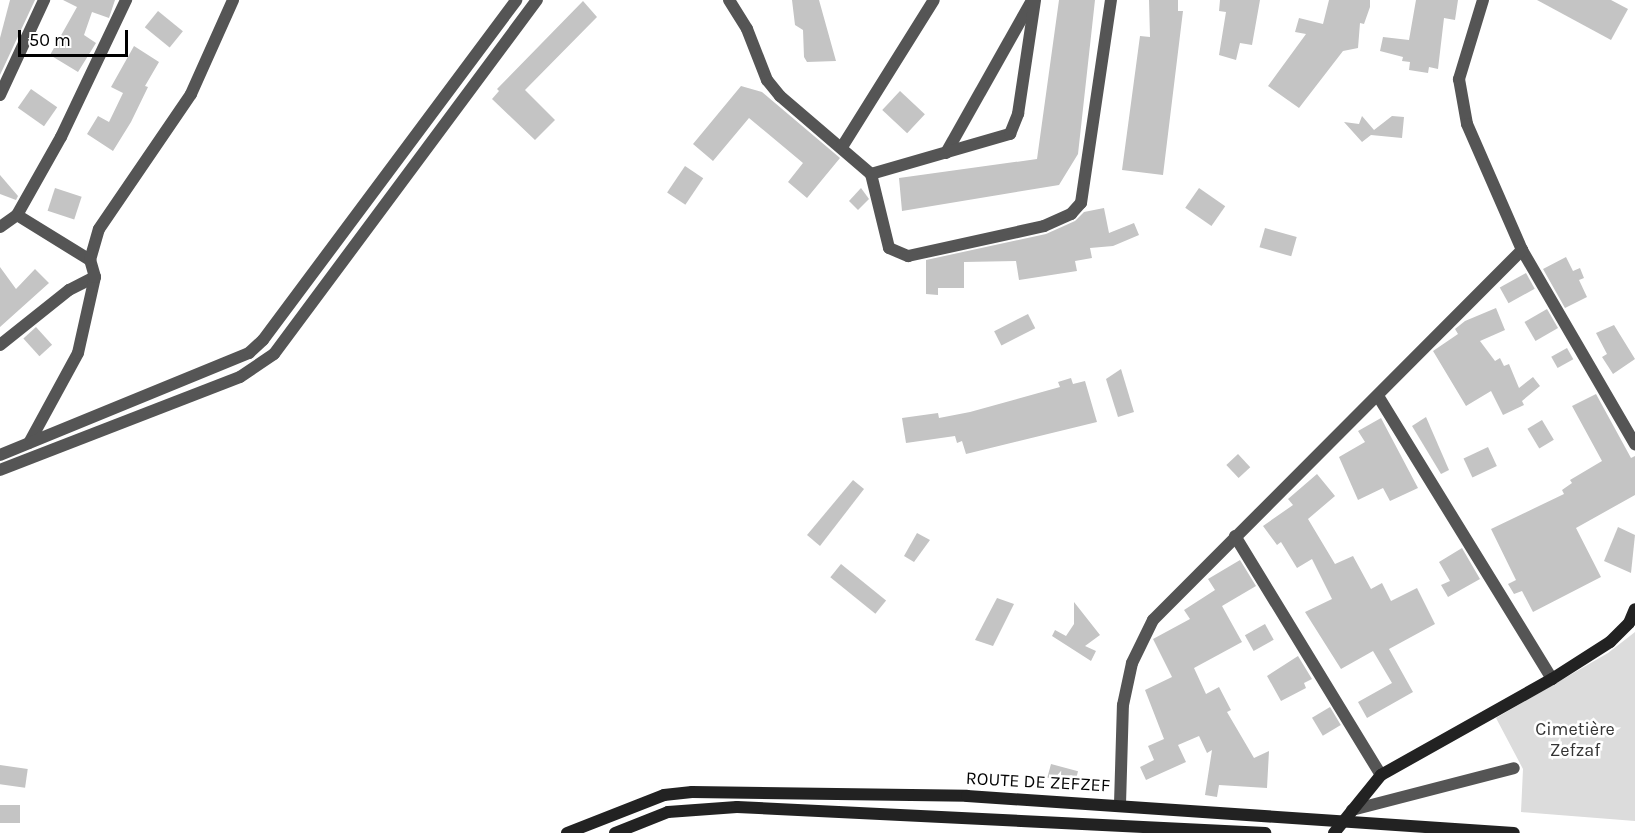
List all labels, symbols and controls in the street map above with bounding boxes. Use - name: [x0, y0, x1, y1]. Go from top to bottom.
- scale bar: [21, 18, 130, 56]
- text: 50 m: [29, 29, 71, 51]
- park label: Cimetière Zefzaf: [1535, 719, 1615, 762]
- street label: ROUTE DE ZEFZEF: [965, 767, 1111, 797]

